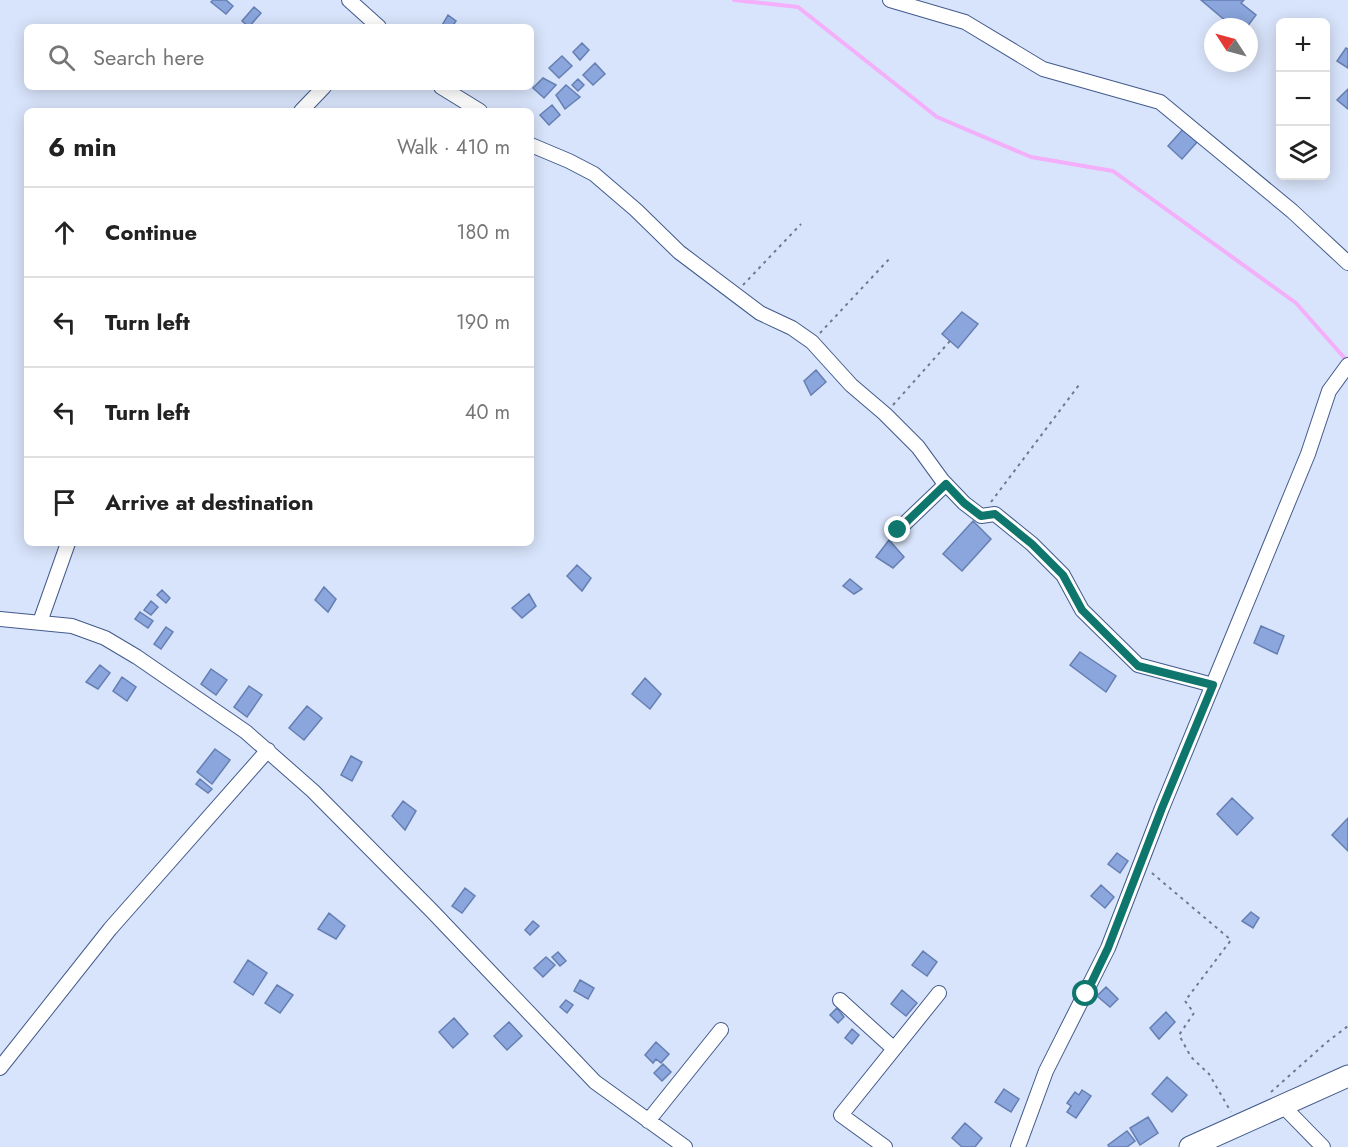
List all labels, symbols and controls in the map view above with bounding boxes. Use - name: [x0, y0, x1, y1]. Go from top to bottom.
- north arrow: [1204, 18, 1258, 72]
- map controls: [1276, 18, 1330, 180]
- button: +: [1276, 18, 1330, 72]
- search box: [24, 24, 534, 90]
- icon: search: [45, 41, 78, 74]
- text: Search here: [93, 41, 204, 73]
- button: −: [1276, 72, 1330, 126]
- button: layers: [1276, 126, 1330, 180]
- text: 6 min: [48, 128, 117, 166]
- text: Walk · 410 m: [397, 133, 510, 162]
- icon: ahead: [48, 216, 81, 249]
- text: Continue: [105, 216, 197, 248]
- text: 180 m: [456, 218, 510, 247]
- icon: left: [48, 306, 81, 339]
- text: Turn left: [105, 306, 190, 338]
- text: 190 m: [456, 308, 510, 337]
- icon: left: [48, 396, 81, 429]
- text: Turn left: [105, 396, 190, 428]
- text: 40 m: [465, 398, 510, 427]
- icon: arrive: [48, 486, 81, 519]
- text: Arrive at destination: [105, 486, 314, 518]
- route end: [884, 516, 910, 542]
- route start: [1072, 980, 1098, 1006]

